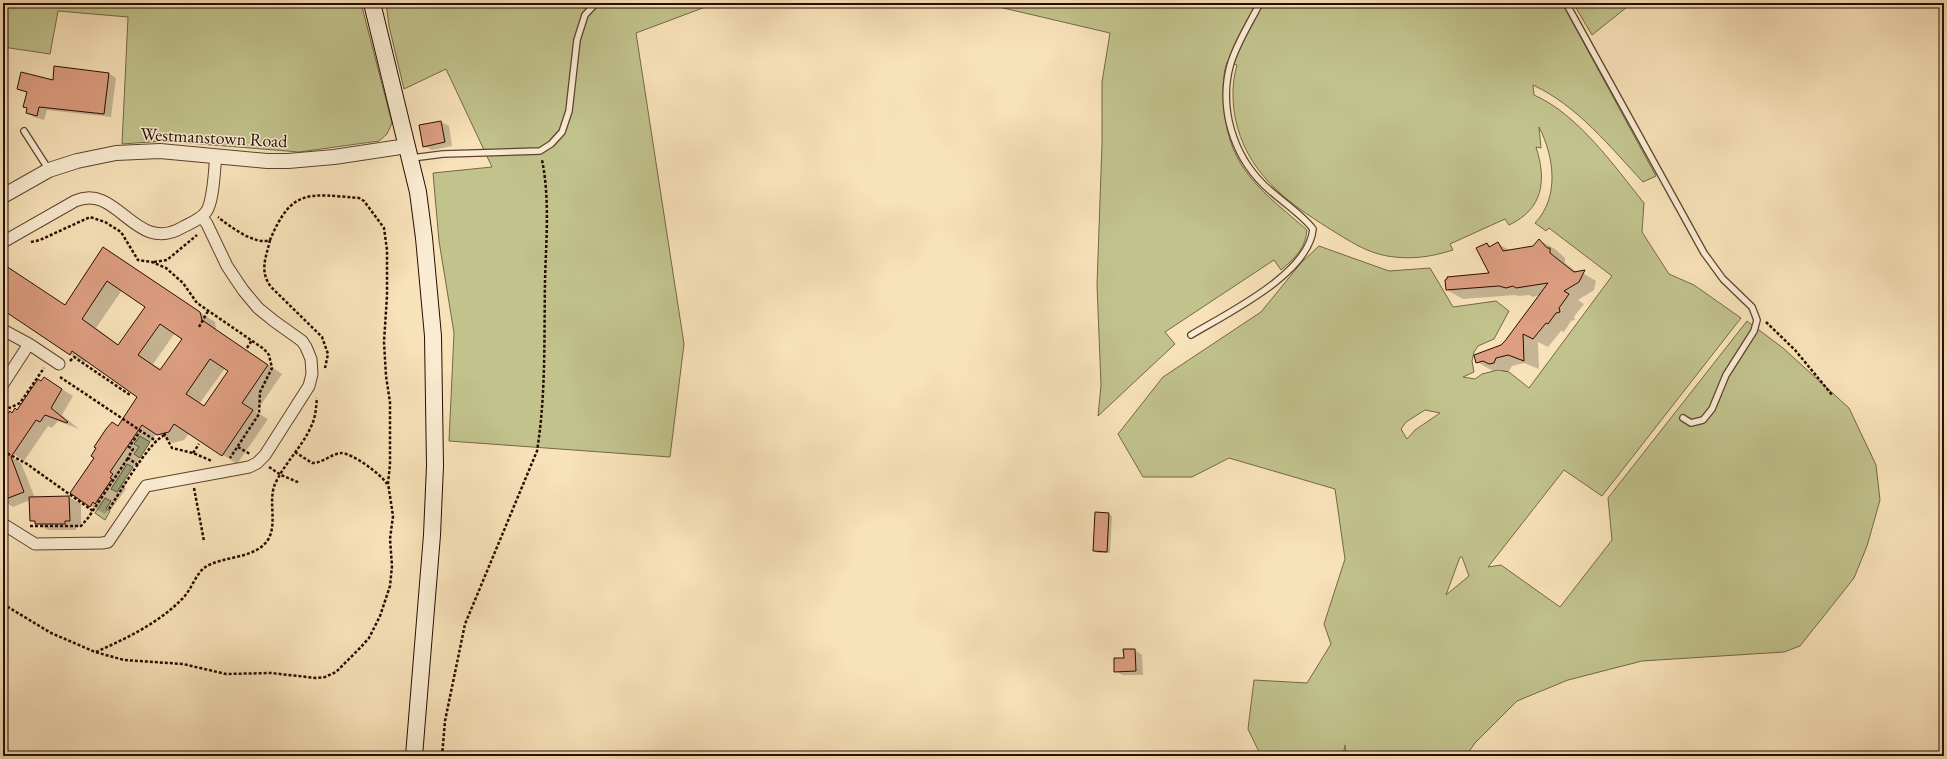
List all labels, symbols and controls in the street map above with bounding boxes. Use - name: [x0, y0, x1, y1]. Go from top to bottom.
- street label: Westmanstown Road: [140, 122, 289, 152]

